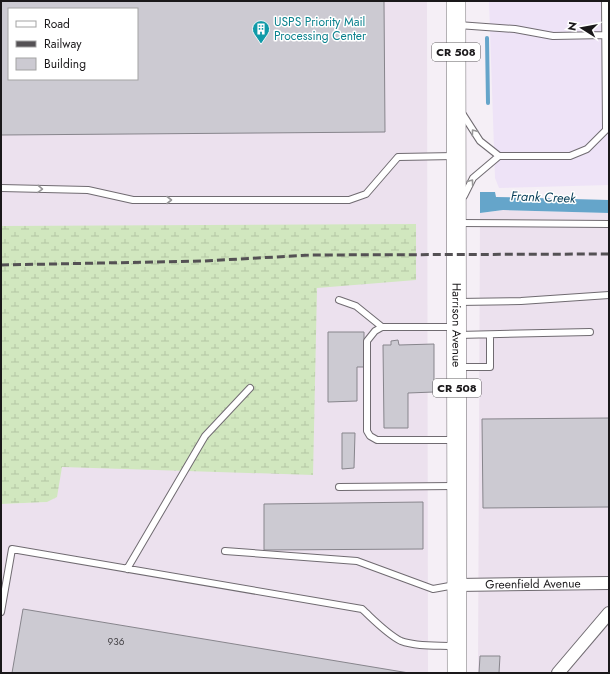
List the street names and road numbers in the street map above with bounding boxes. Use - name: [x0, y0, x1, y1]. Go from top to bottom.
- road number: CR 508: [432, 43, 480, 61]
- street label: Harrison Avenue: [447, 283, 466, 367]
- road number: CR 508: [433, 379, 481, 397]
- street label: Greenfield Avenue: [485, 574, 581, 594]

